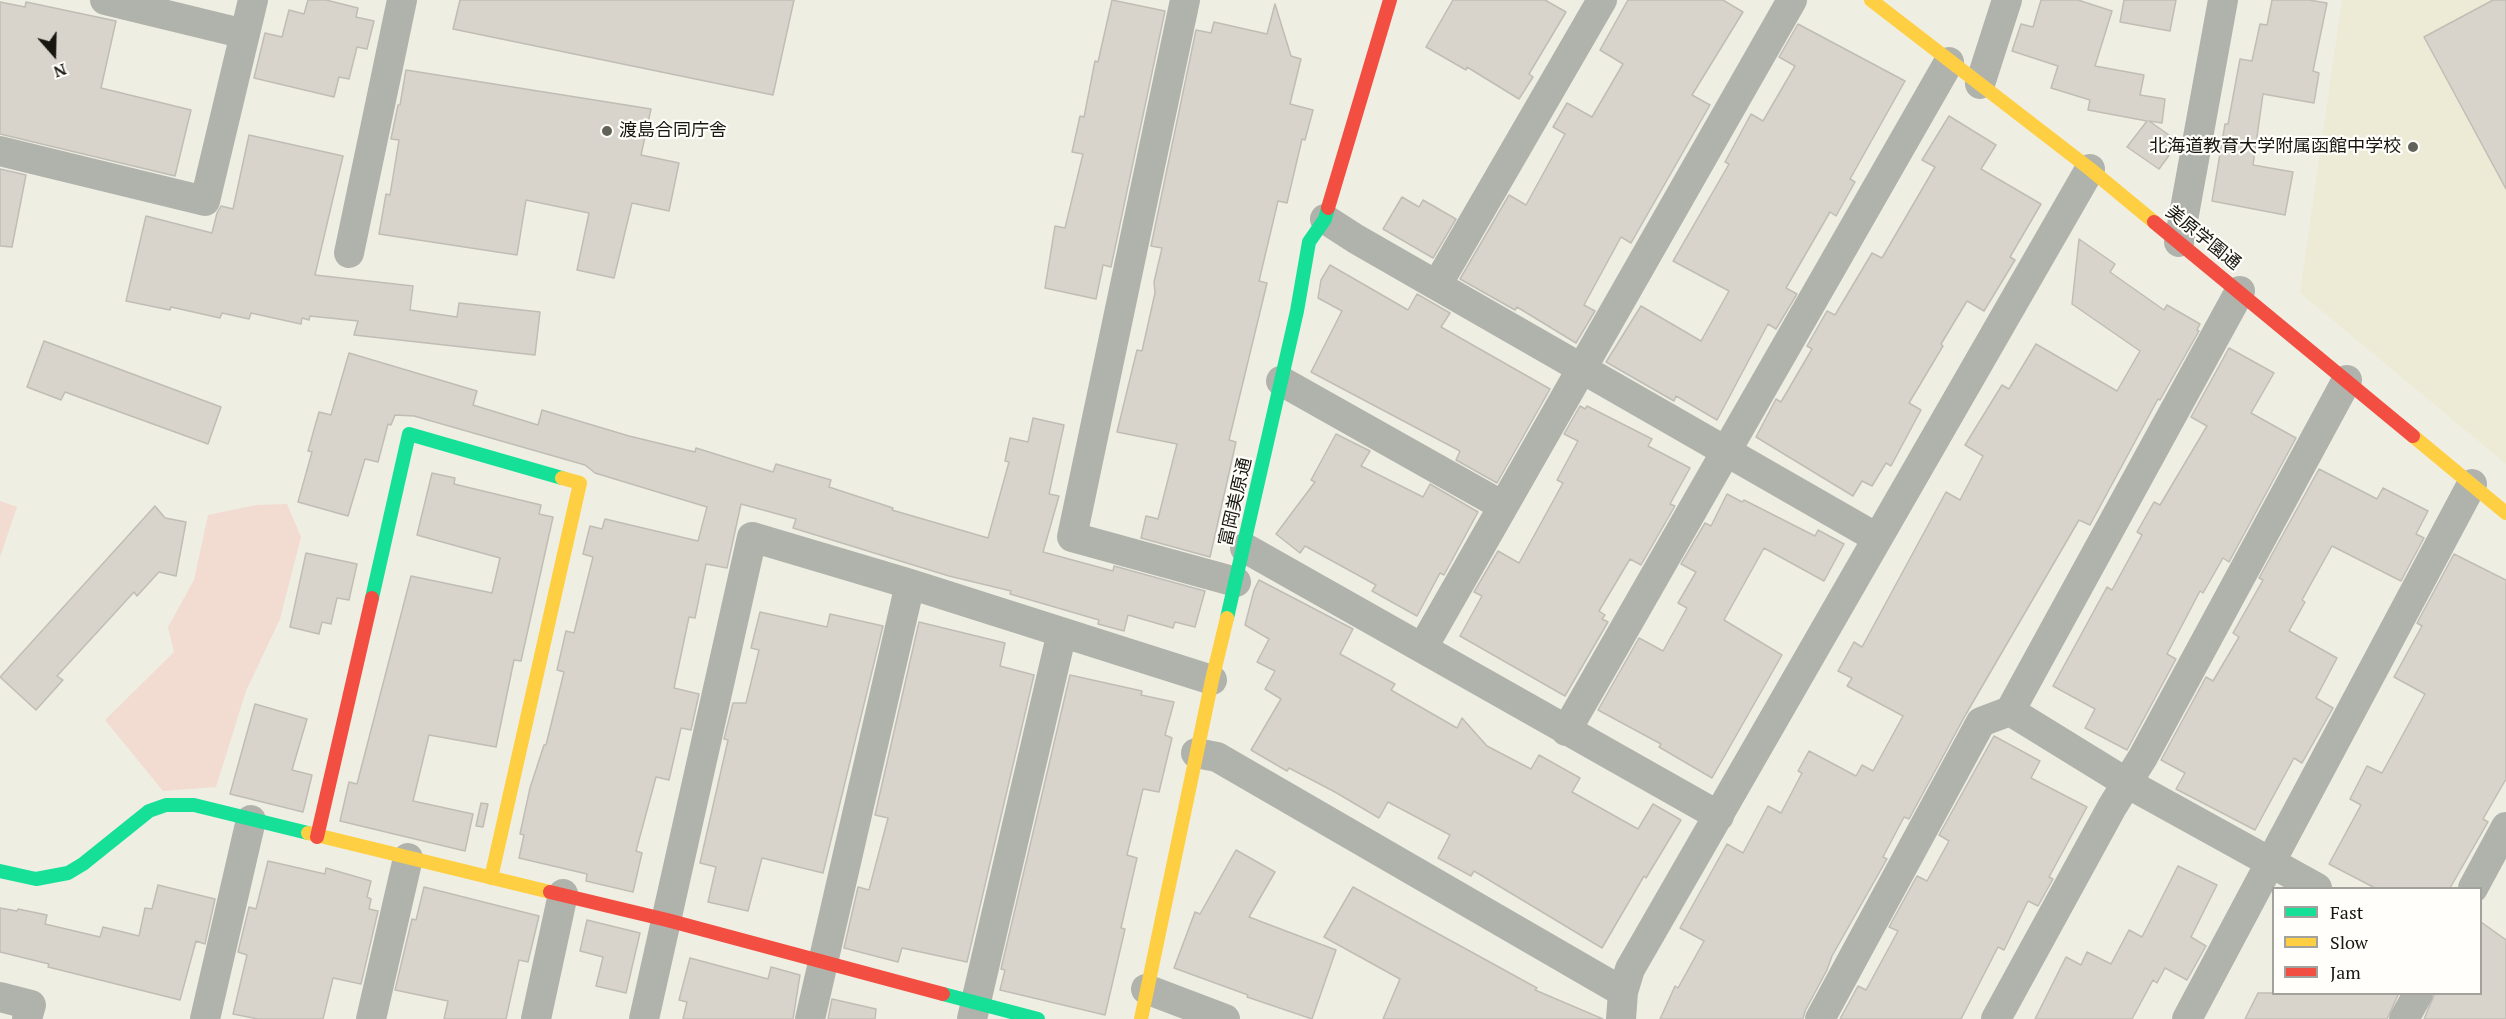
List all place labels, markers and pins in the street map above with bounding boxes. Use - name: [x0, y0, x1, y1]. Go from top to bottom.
- place label: 渡島合同庁舎: [619, 120, 727, 142]
- marker: 渡島合同庁舎: [600, 124, 614, 138]
- place label: 北海道教育大学附属函館中学校: [2149, 136, 2401, 158]
- marker: 北海道教育大学附属函館中学校: [2406, 140, 2420, 154]

